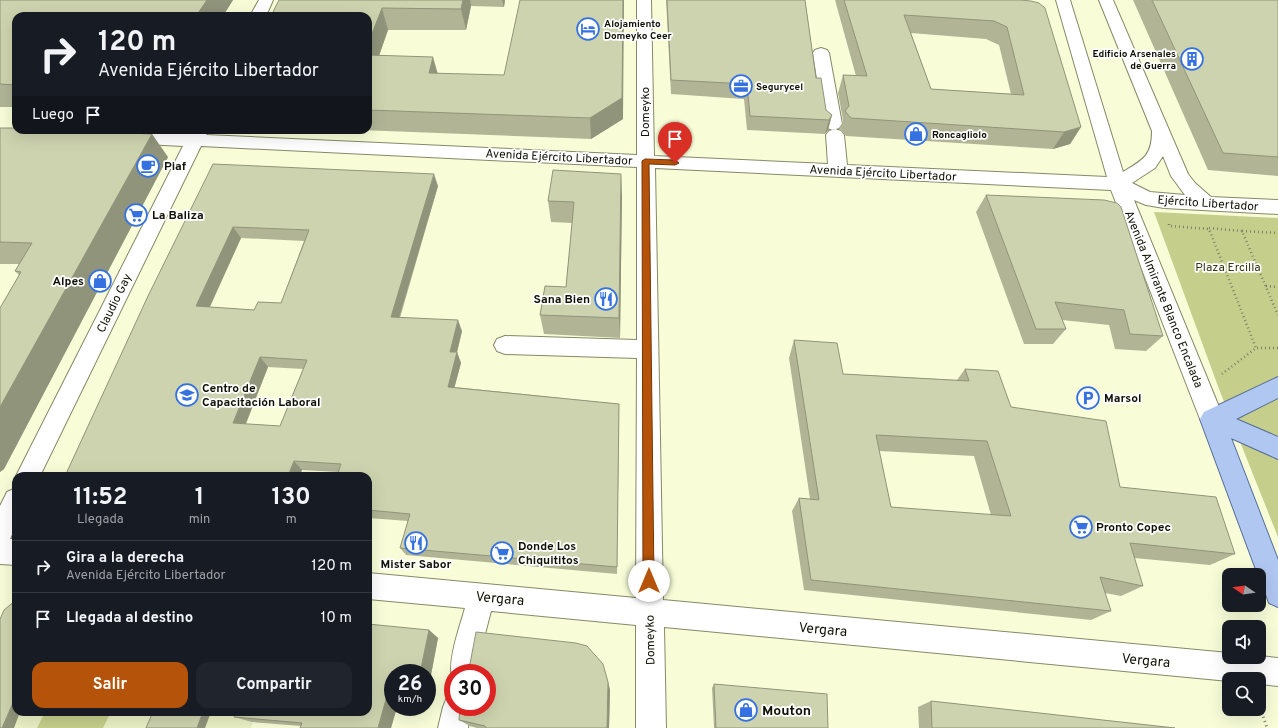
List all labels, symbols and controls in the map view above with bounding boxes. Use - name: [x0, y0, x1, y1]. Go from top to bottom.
- hotel icon: Alojamiento Domeyko Ceer: [575, 16, 601, 42]
- place label: Alojamiento Domeyko Ceer: [604, 18, 673, 43]
- text: 120 m: [98, 25, 176, 61]
- icon: right: [32, 28, 84, 80]
- building icon: Edificio Arsenales de Guerra: [1179, 46, 1205, 72]
- place label: Edificio Arsenales de Guerra: [1093, 48, 1176, 73]
- text: Avenida Ejército Libertador: [98, 60, 319, 83]
- office icon: Segurycel: [728, 73, 754, 99]
- place label: Segurycel: [756, 81, 803, 94]
- street label: Domeyko: [638, 87, 654, 137]
- icon: arrive: [82, 104, 104, 126]
- text: Luego: [32, 106, 74, 125]
- shop icon: Roncagliolo: [903, 121, 929, 147]
- pin: [658, 122, 692, 163]
- icon: arrive: [664, 128, 686, 150]
- place label: Roncagliolo: [932, 129, 987, 142]
- street label: Avenida Ejército Libertador: [485, 146, 633, 170]
- cafe icon: Piaf: [135, 153, 161, 179]
- place label: Piaf: [164, 159, 187, 175]
- street label: Avenida Ejército Libertador: [809, 162, 957, 186]
- street label: Ejército Libertador: [1157, 192, 1259, 216]
- supermarket icon: La Baliza: [123, 202, 149, 228]
- place label: La Baliza: [152, 208, 204, 224]
- street label: Avenida Almirante Blanco Encalada: [1120, 208, 1206, 390]
- park label: Plaza Ercilla: [1195, 260, 1261, 276]
- shop icon: Alpes: [87, 268, 113, 294]
- street label: Claudio Gay: [94, 271, 136, 336]
- place label: Alpes: [52, 274, 84, 290]
- restaurant icon: Sana Bien: [593, 286, 619, 312]
- place label: Sana Bien: [534, 292, 590, 308]
- place label: Centro de Capacitación Laboral: [202, 381, 320, 411]
- school or university icon: Centro de Capacitación Laboral: [174, 382, 200, 408]
- parking icon: Marsol: [1075, 385, 1101, 411]
- place label: Marsol: [1104, 391, 1141, 407]
- text: 11:52: [73, 483, 128, 513]
- text: 1: [195, 483, 204, 513]
- text: 130: [271, 483, 311, 513]
- text: Llegada: [77, 512, 124, 528]
- text: min: [189, 512, 210, 528]
- text: m: [286, 512, 297, 528]
- supermarket icon: Pronto Copec: [1068, 514, 1094, 540]
- place label: Pronto Copec: [1096, 520, 1171, 536]
- restaurant icon: Mister Sabor: [403, 530, 429, 556]
- place label: Donde Los Chiquititos: [518, 539, 579, 569]
- supermarket icon: Donde Los Chiquititos: [489, 540, 515, 566]
- text: Gira a la derecha: [66, 549, 184, 568]
- icon: right: [32, 556, 54, 578]
- text: 120 m: [311, 557, 352, 576]
- place label: Mister Sabor: [381, 557, 451, 573]
- position arrow: [628, 560, 670, 602]
- text: Avenida Ejército Libertador: [66, 568, 226, 584]
- north arrow: [1222, 568, 1266, 612]
- map controls: [1222, 568, 1266, 716]
- street label: Vergara: [475, 589, 525, 610]
- icon: arrive: [32, 608, 54, 630]
- text: Llegada al destino: [66, 609, 193, 628]
- text: 10 m: [321, 609, 352, 628]
- street label: Domeyko: [643, 614, 659, 665]
- street label: Vergara: [798, 620, 848, 641]
- button: sound: [1222, 620, 1266, 664]
- street label: Vergara: [1121, 651, 1171, 672]
- button: Salir: [32, 662, 188, 708]
- button: Compartir: [196, 662, 352, 708]
- speed limit sign: 30: [444, 664, 496, 716]
- text: 26: [398, 672, 422, 698]
- button: search: [1222, 672, 1266, 716]
- text: km/h: [398, 693, 422, 706]
- shop icon: Mouton: [733, 697, 759, 723]
- place label: Mouton: [762, 703, 811, 720]

